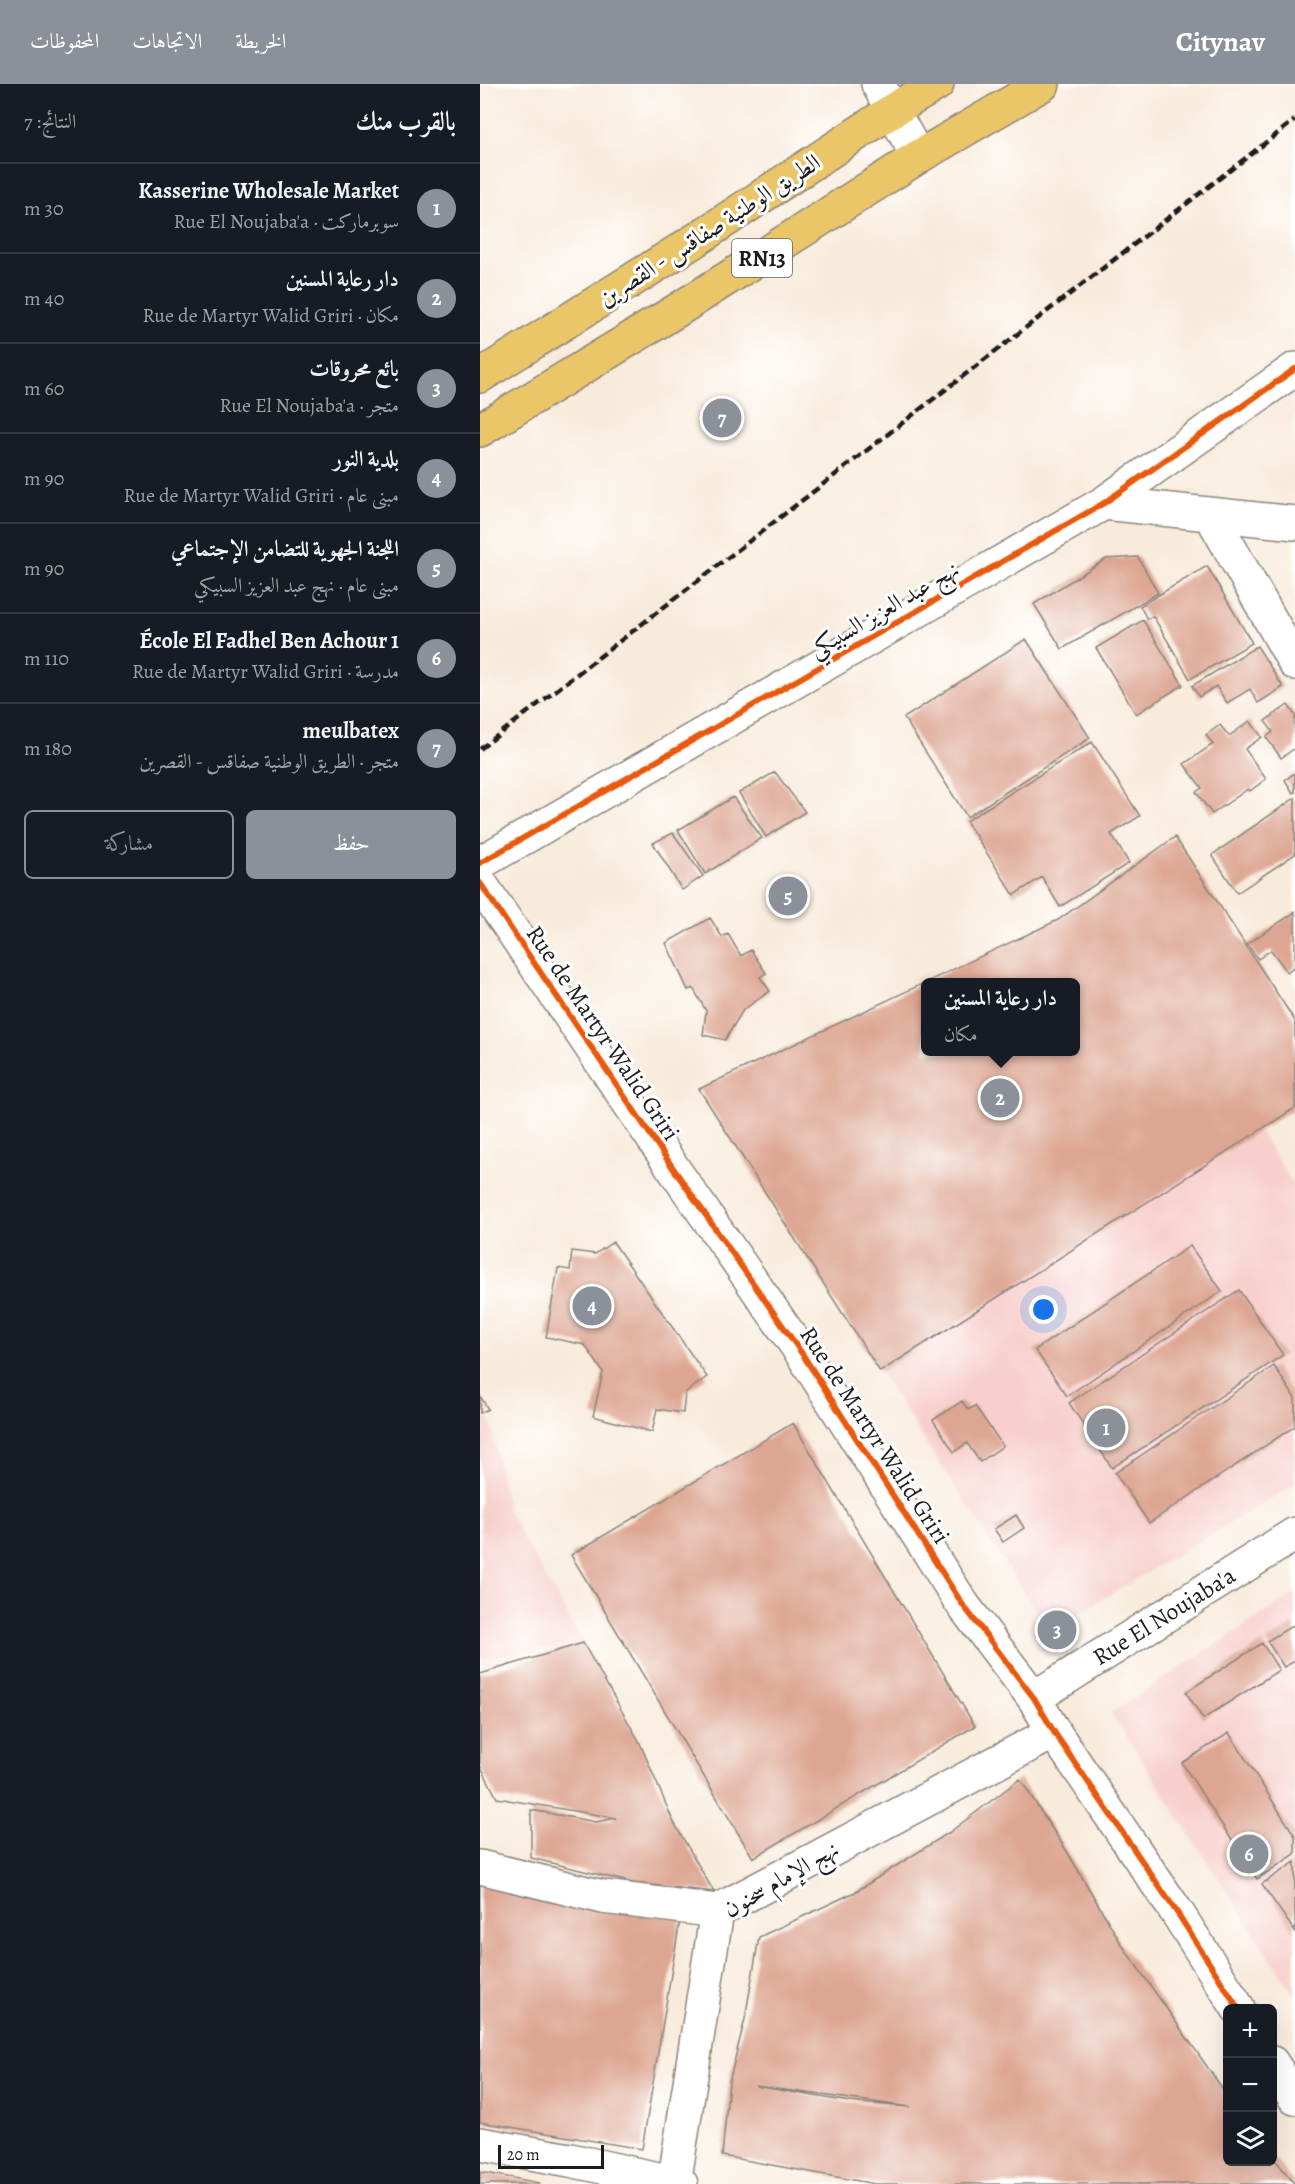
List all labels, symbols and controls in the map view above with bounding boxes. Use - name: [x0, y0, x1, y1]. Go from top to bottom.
- text: Citynav: [1176, 23, 1265, 61]
- text: المحفوظات: [30, 27, 99, 55]
- text: الاتجاهات: [132, 27, 202, 55]
- text: الخريطة: [235, 27, 286, 55]
- text: بالقرب منك: [355, 104, 456, 139]
- text: النتائج: 7: [24, 108, 76, 135]
- street label: الطريق الوطنية صفاقس - القصرين: [591, 146, 827, 314]
- text: Kasserine Wholesale Market: [138, 176, 399, 206]
- text: 30 m: [24, 195, 64, 222]
- text: 1: [433, 195, 440, 222]
- text: سوبرماركت · Rue El Noujaba'a: [174, 208, 399, 235]
- road number: RN13: [732, 239, 792, 277]
- text: دار رعاية المسنين: [286, 264, 399, 294]
- text: 40 m: [24, 285, 64, 312]
- text: 2: [432, 285, 441, 312]
- text: مكان · Rue de Martyr Walid Griri: [143, 302, 399, 329]
- text: بائع محروقات: [309, 354, 399, 384]
- text: 60 m: [24, 375, 65, 402]
- text: 3: [432, 375, 441, 402]
- text: متجر · Rue El Noujaba'a: [220, 392, 399, 419]
- pin: 7: [702, 396, 742, 440]
- text: بلدية النور: [333, 444, 399, 474]
- text: 90 m: [24, 465, 64, 492]
- text: 4: [432, 465, 441, 492]
- text: مبنى عام · Rue de Martyr Walid Griri: [124, 482, 399, 509]
- text: اللجنة الجهوية للتضامن الإجتماعي: [171, 534, 399, 564]
- street label: نهج عبد العزيز السبيكي: [803, 553, 968, 670]
- text: 90 m: [24, 555, 64, 582]
- text: 5: [432, 555, 441, 582]
- text: مبنى عام · نهج عبد العزيز السبيكي: [194, 572, 399, 599]
- text: École El Fadhel Ben Achour 1: [140, 626, 399, 656]
- text: 110 m: [24, 645, 69, 672]
- text: 6: [432, 645, 441, 672]
- text: مدرسة · Rue de Martyr Walid Griri: [132, 658, 399, 685]
- text: meulbatex: [303, 716, 399, 746]
- text: 180 m: [24, 735, 72, 762]
- text: 7: [432, 735, 441, 762]
- text: متجر · الطريق الوطنية صفاقس - القصرين: [139, 748, 399, 775]
- button: مشاركة: [24, 810, 234, 879]
- button: حفظ: [246, 810, 456, 879]
- pin: 5: [768, 874, 808, 918]
- street label: Rue de Martyr Walid Griri: [519, 919, 687, 1147]
- popup: [921, 978, 1080, 1056]
- text: دار رعاية المسنين: [944, 983, 1057, 1013]
- text: مكان: [944, 1021, 977, 1048]
- pin: 2: [980, 1076, 1020, 1120]
- pin: 4: [572, 1284, 612, 1328]
- your location: [1029, 1295, 1058, 1324]
- street label: Rue de Martyr Walid Griri: [793, 1320, 957, 1550]
- pin: 1: [1086, 1406, 1126, 1450]
- street label: Rue El Noujaba'a: [1086, 1559, 1242, 1673]
- pin: 3: [1038, 1608, 1076, 1652]
- pin: 6: [1230, 1832, 1268, 1876]
- street label: نهج الإمام سحنون: [717, 1833, 847, 1929]
- map controls: [1223, 2004, 1277, 2166]
- button: +: [1223, 2004, 1277, 2058]
- button: −: [1223, 2058, 1277, 2112]
- button: layers: [1223, 2112, 1277, 2166]
- scale bar: [498, 2142, 604, 2170]
- text: 20 m: [507, 2144, 540, 2166]

